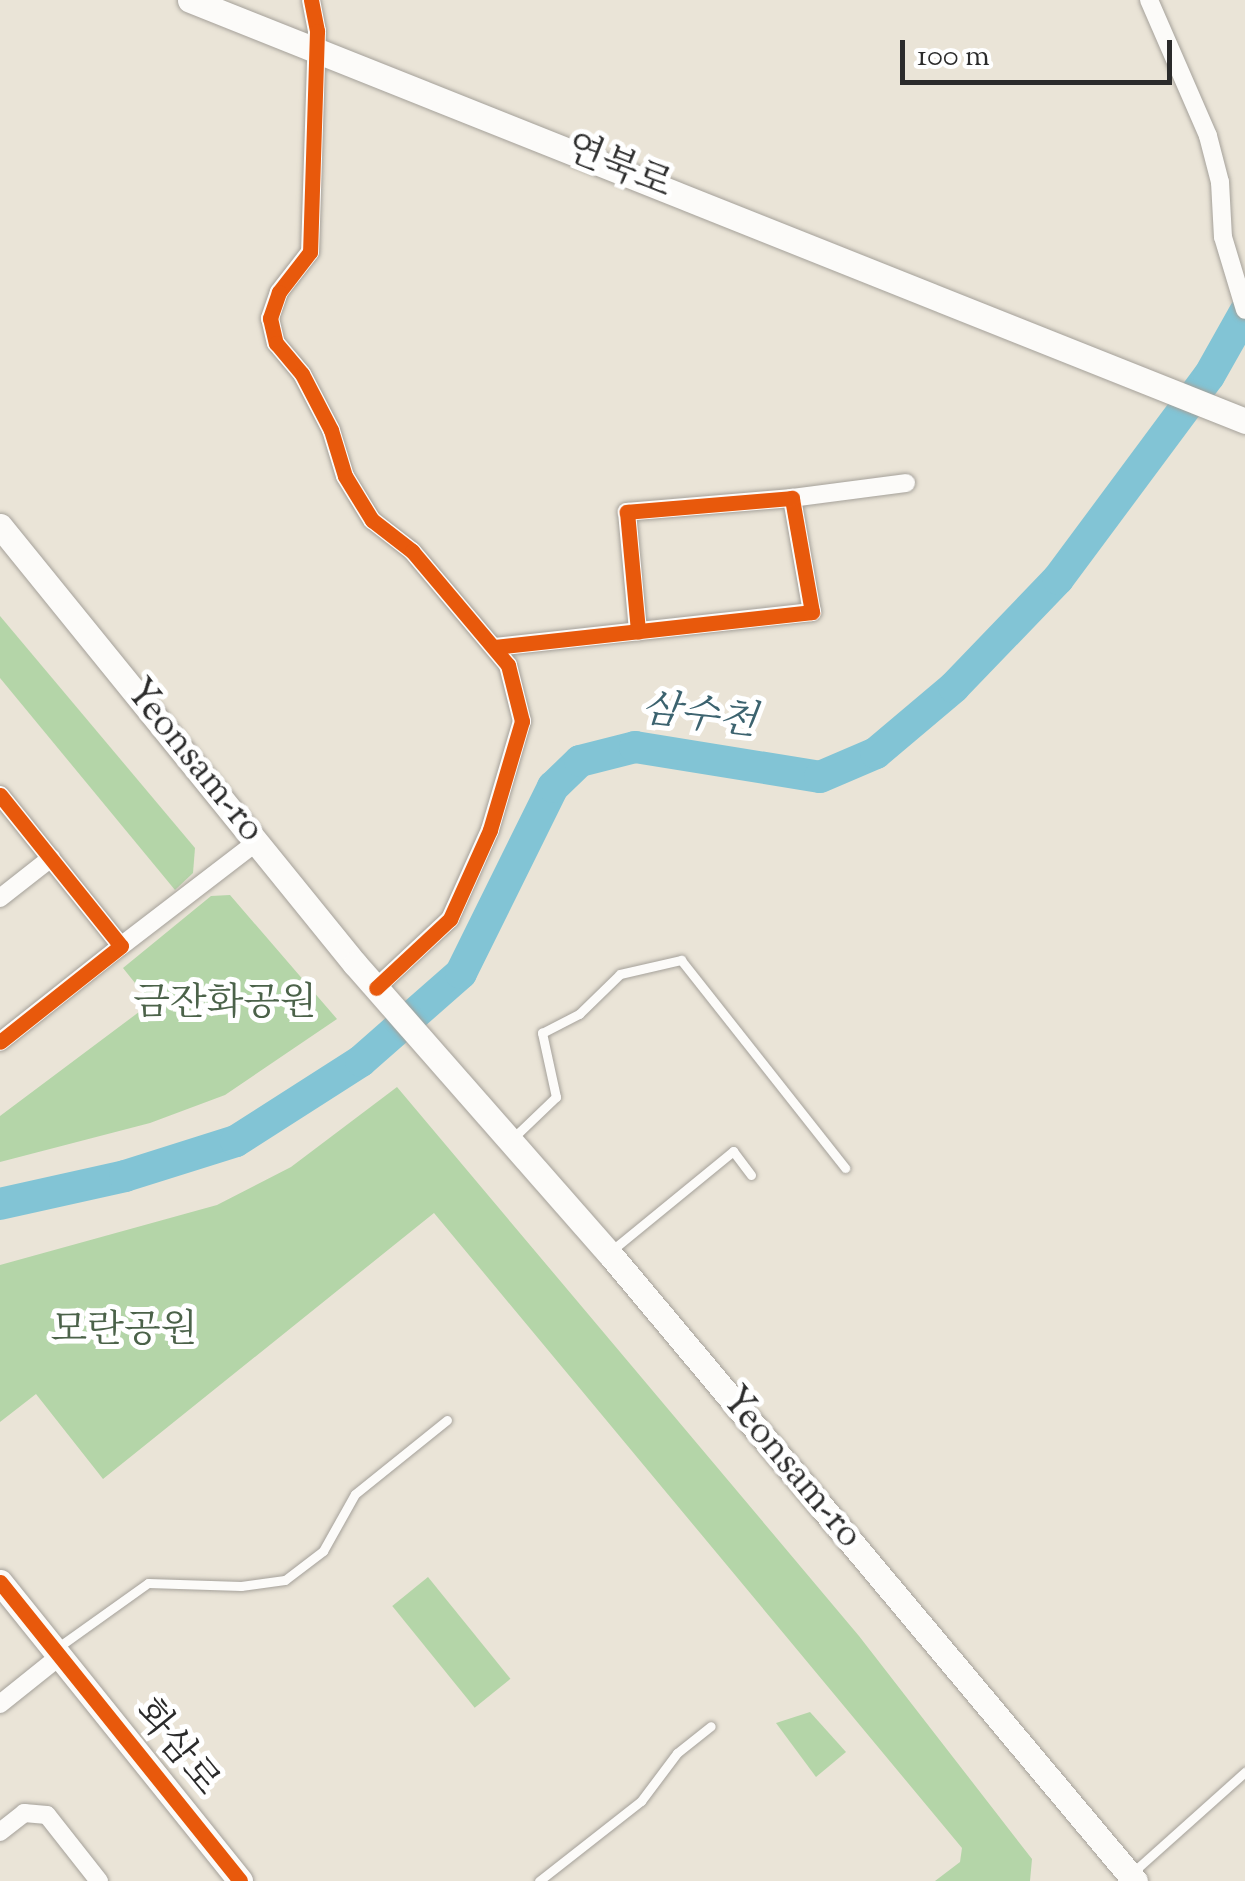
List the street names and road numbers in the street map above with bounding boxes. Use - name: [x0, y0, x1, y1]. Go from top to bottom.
- street label: 연북로: [558, 127, 678, 211]
- street label: Yeonsam-ro: [114, 672, 272, 852]
- street label: Yeonsam-ro: [710, 1379, 870, 1559]
- street label: 화삼로: [123, 1692, 227, 1806]

